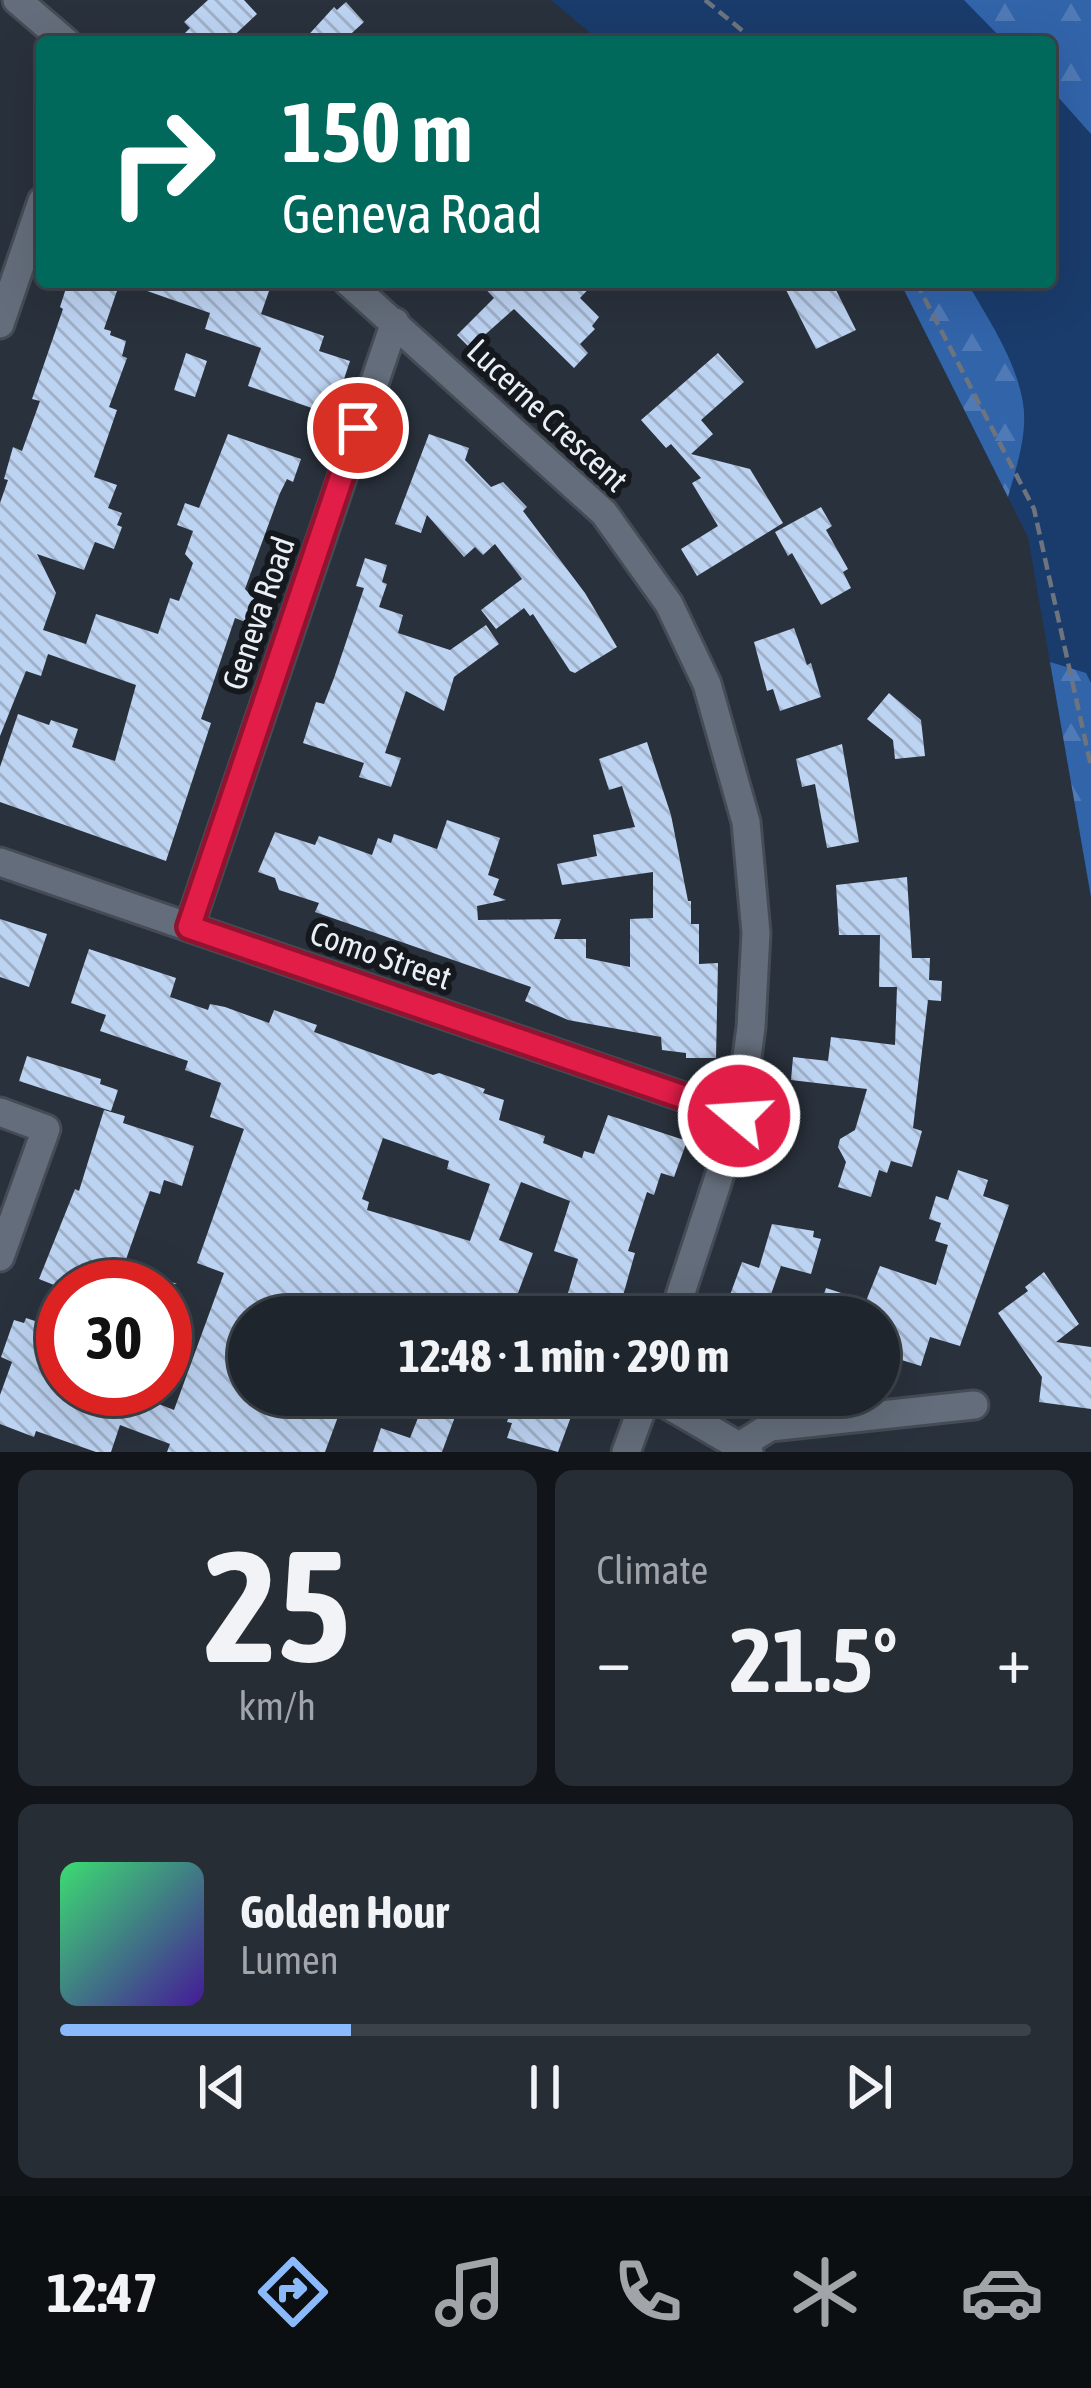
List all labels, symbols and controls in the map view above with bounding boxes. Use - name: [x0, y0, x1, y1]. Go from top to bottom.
- icon: right: [84, 84, 240, 240]
- text: 150 m: [282, 84, 472, 180]
- text: Geneva Road: [282, 183, 543, 244]
- street label: Lucerne Crescent: [460, 331, 636, 499]
- pin: [307, 377, 409, 479]
- icon: arrive: [325, 395, 391, 461]
- street label: Geneva Road: [214, 532, 302, 694]
- street label: Como Street: [306, 913, 456, 997]
- position arrow: [676, 1053, 802, 1179]
- speed limit sign: 30: [36, 1260, 192, 1416]
- text: 12:48 · 1 min · 290 m: [399, 1330, 729, 1382]
- text: 25: [204, 1516, 351, 1695]
- text: Climate: [597, 1548, 708, 1592]
- text: 21.5°: [730, 1608, 898, 1711]
- text: −: [597, 1621, 631, 1697]
- text: +: [997, 1621, 1031, 1697]
- text: km/h: [239, 1684, 316, 1728]
- text: Golden Hour: [240, 1886, 449, 1938]
- text: Lumen: [240, 1938, 339, 1982]
- icon: previous: [189, 2054, 255, 2120]
- icon: pause: [512, 2054, 578, 2120]
- icon: next: [836, 2054, 902, 2120]
- icon: directions: [251, 2250, 335, 2334]
- icon: music: [428, 2250, 512, 2334]
- icon: phone: [606, 2250, 690, 2334]
- icon: climate: [783, 2250, 867, 2334]
- icon: car: [960, 2250, 1044, 2334]
- text: 12:47: [47, 2262, 158, 2323]

